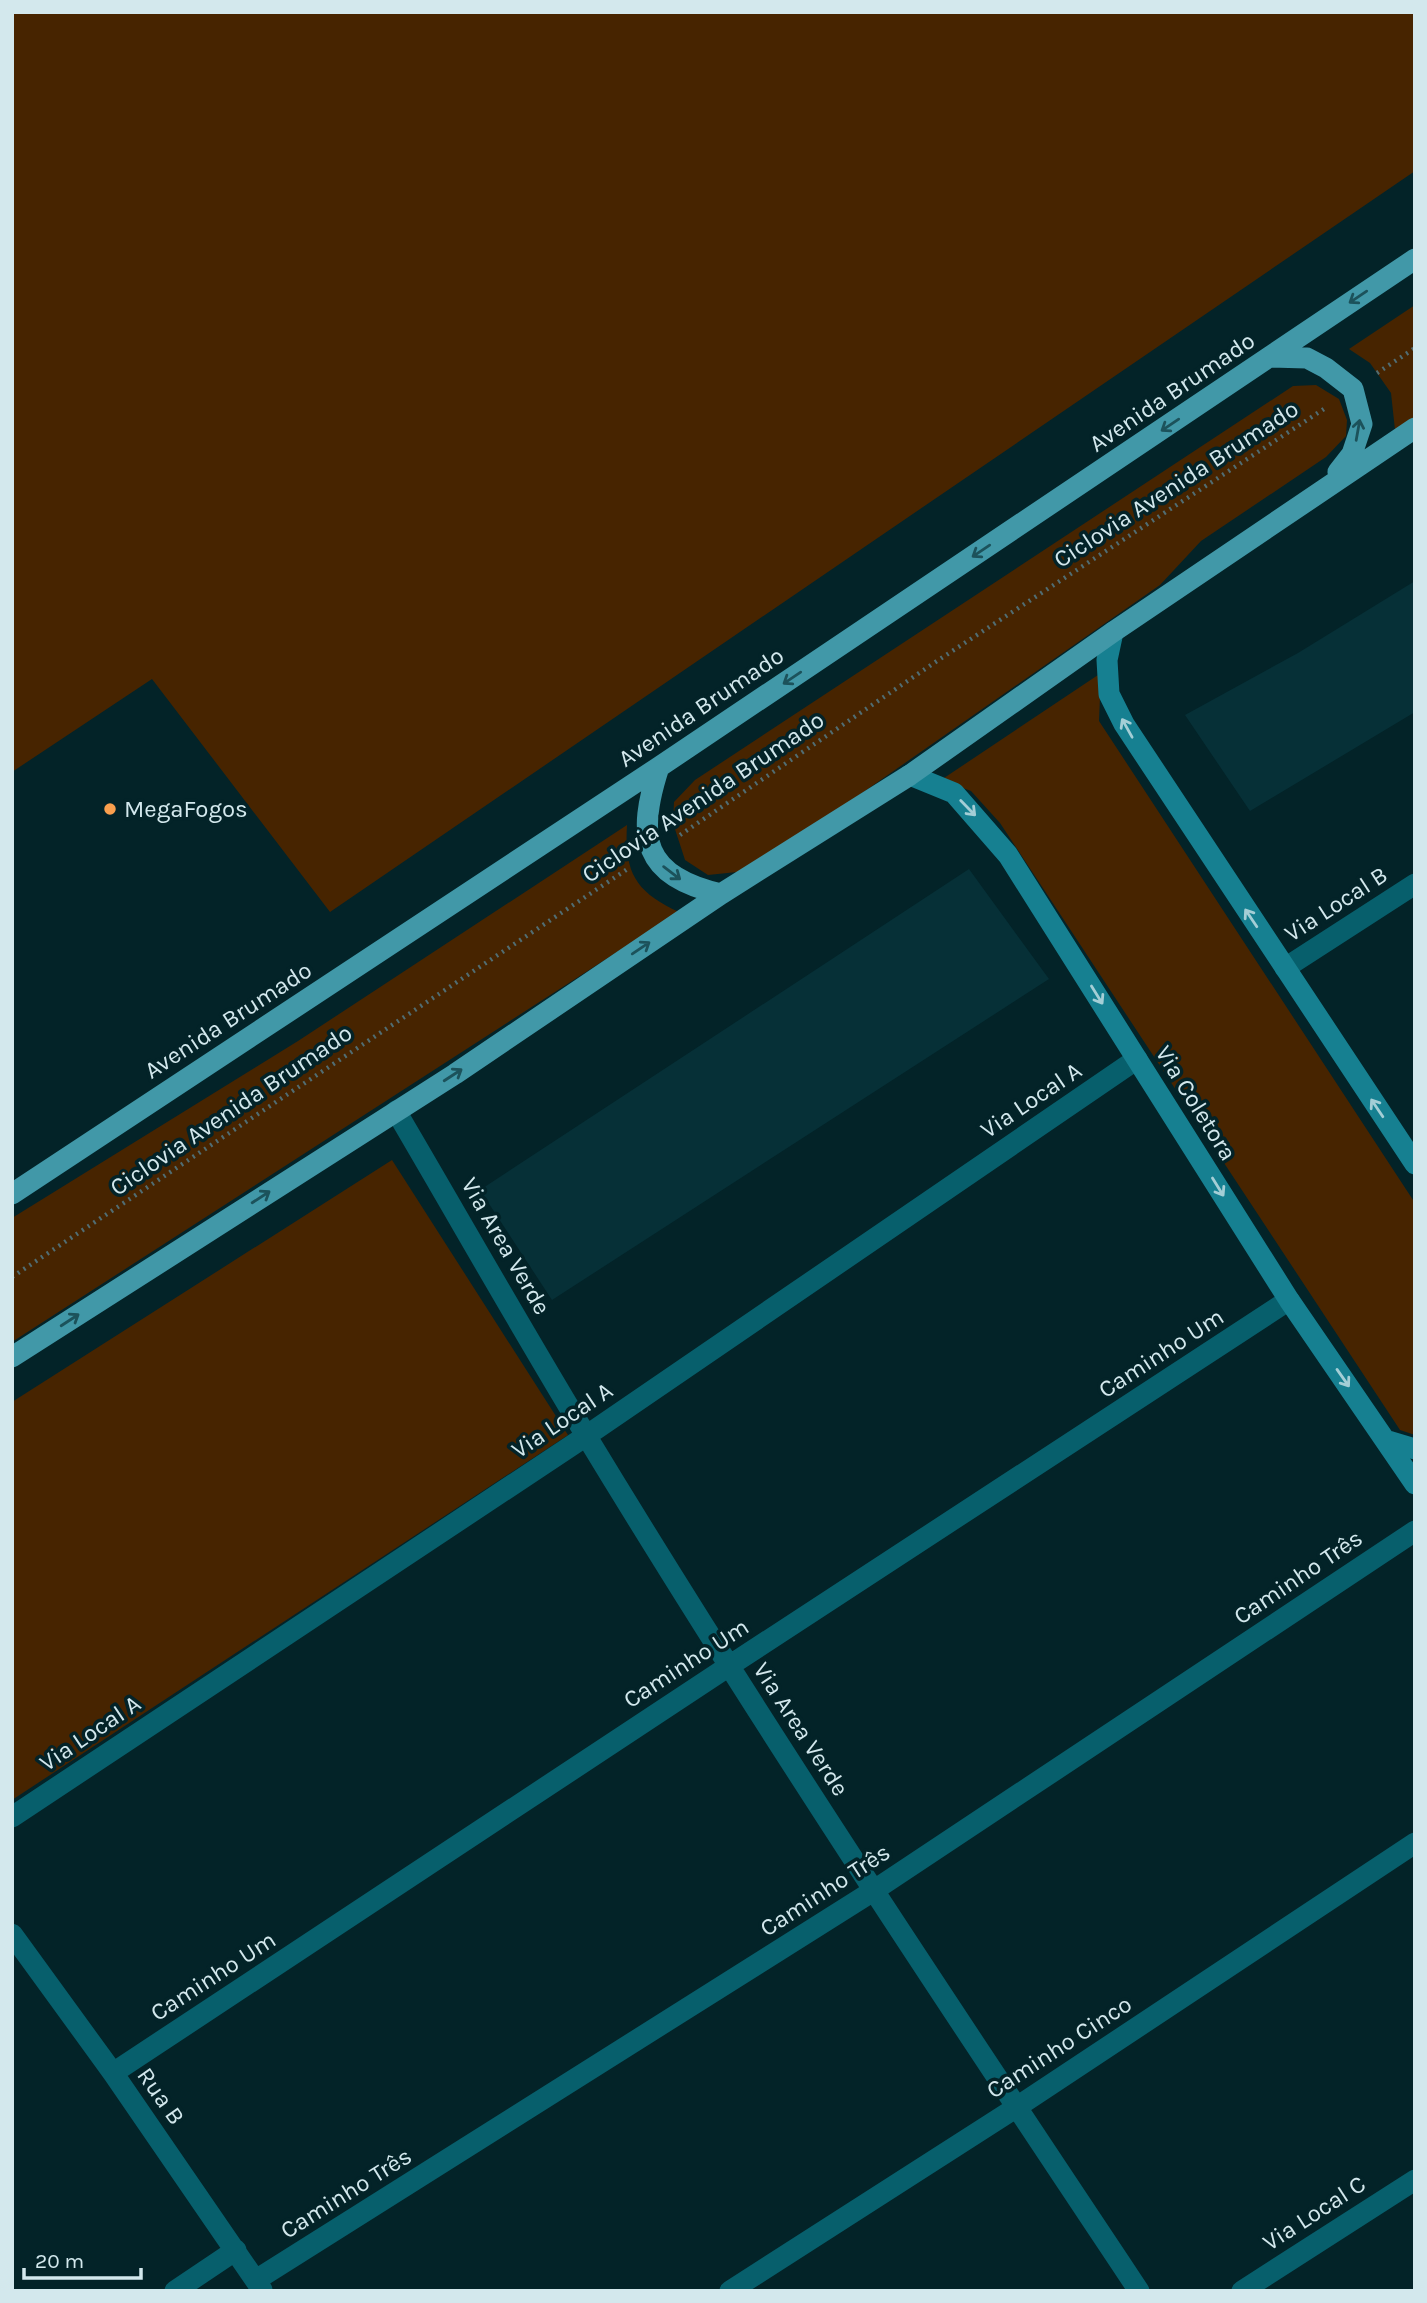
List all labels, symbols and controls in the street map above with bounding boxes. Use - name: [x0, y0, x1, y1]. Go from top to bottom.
- one-way arrow: [1349, 290, 1368, 304]
- street label: Avenida Brumado: [1084, 326, 1260, 458]
- street label: Ciclovia Avenida Brumado: [1049, 394, 1303, 574]
- one-way arrow: [1161, 417, 1180, 432]
- one-way arrow: [1352, 419, 1365, 441]
- one-way arrow: [972, 544, 991, 558]
- street label: Avenida Brumado: [613, 641, 789, 773]
- one-way arrow: [783, 671, 802, 685]
- street label: Ciclovia Avenida Brumado: [577, 705, 829, 889]
- one-way arrow: [1120, 718, 1134, 738]
- place label: MegaFogos: [124, 795, 248, 823]
- one-way arrow: [960, 799, 977, 816]
- marker: MegaFogos: [102, 801, 118, 817]
- street label: Via Local B: [1279, 860, 1393, 948]
- one-way arrow: [662, 865, 680, 880]
- one-way arrow: [1244, 909, 1258, 928]
- one-way arrow: [631, 941, 650, 955]
- street label: Avenida Brumado: [139, 956, 317, 1084]
- one-way arrow: [1089, 985, 1104, 1004]
- street label: Ciclovia Avenida Brumado: [105, 1018, 357, 1202]
- street label: Via Coletora: [1150, 1040, 1242, 1166]
- street label: Via Local A: [975, 1056, 1087, 1144]
- one-way arrow: [443, 1068, 462, 1083]
- one-way arrow: [1370, 1098, 1384, 1118]
- street label: Via Area Verde: [455, 1173, 557, 1319]
- one-way arrow: [1212, 1177, 1226, 1197]
- one-way arrow: [251, 1190, 270, 1205]
- street label: Caminho Um: [1093, 1302, 1229, 1404]
- one-way arrow: [59, 1313, 79, 1327]
- one-way arrow: [1336, 1368, 1350, 1387]
- street label: Via Local A: [506, 1376, 618, 1464]
- street label: Caminho Três: [1228, 1524, 1368, 1630]
- street label: Caminho Um: [618, 1612, 754, 1714]
- street label: Via Area Verde: [747, 1657, 855, 1801]
- street label: Via Local A: [34, 1689, 146, 1777]
- street label: Caminho Três: [755, 1838, 895, 1942]
- street label: Caminho Um: [145, 1925, 281, 2027]
- street label: Caminho Cinco: [981, 1990, 1137, 2104]
- street label: Rua B: [131, 2062, 191, 2130]
- street label: Caminho Três: [275, 2142, 417, 2244]
- street label: Via Local C: [1257, 2169, 1371, 2257]
- scale bar: [24, 2236, 142, 2280]
- text: 20 m: [35, 2249, 84, 2273]

